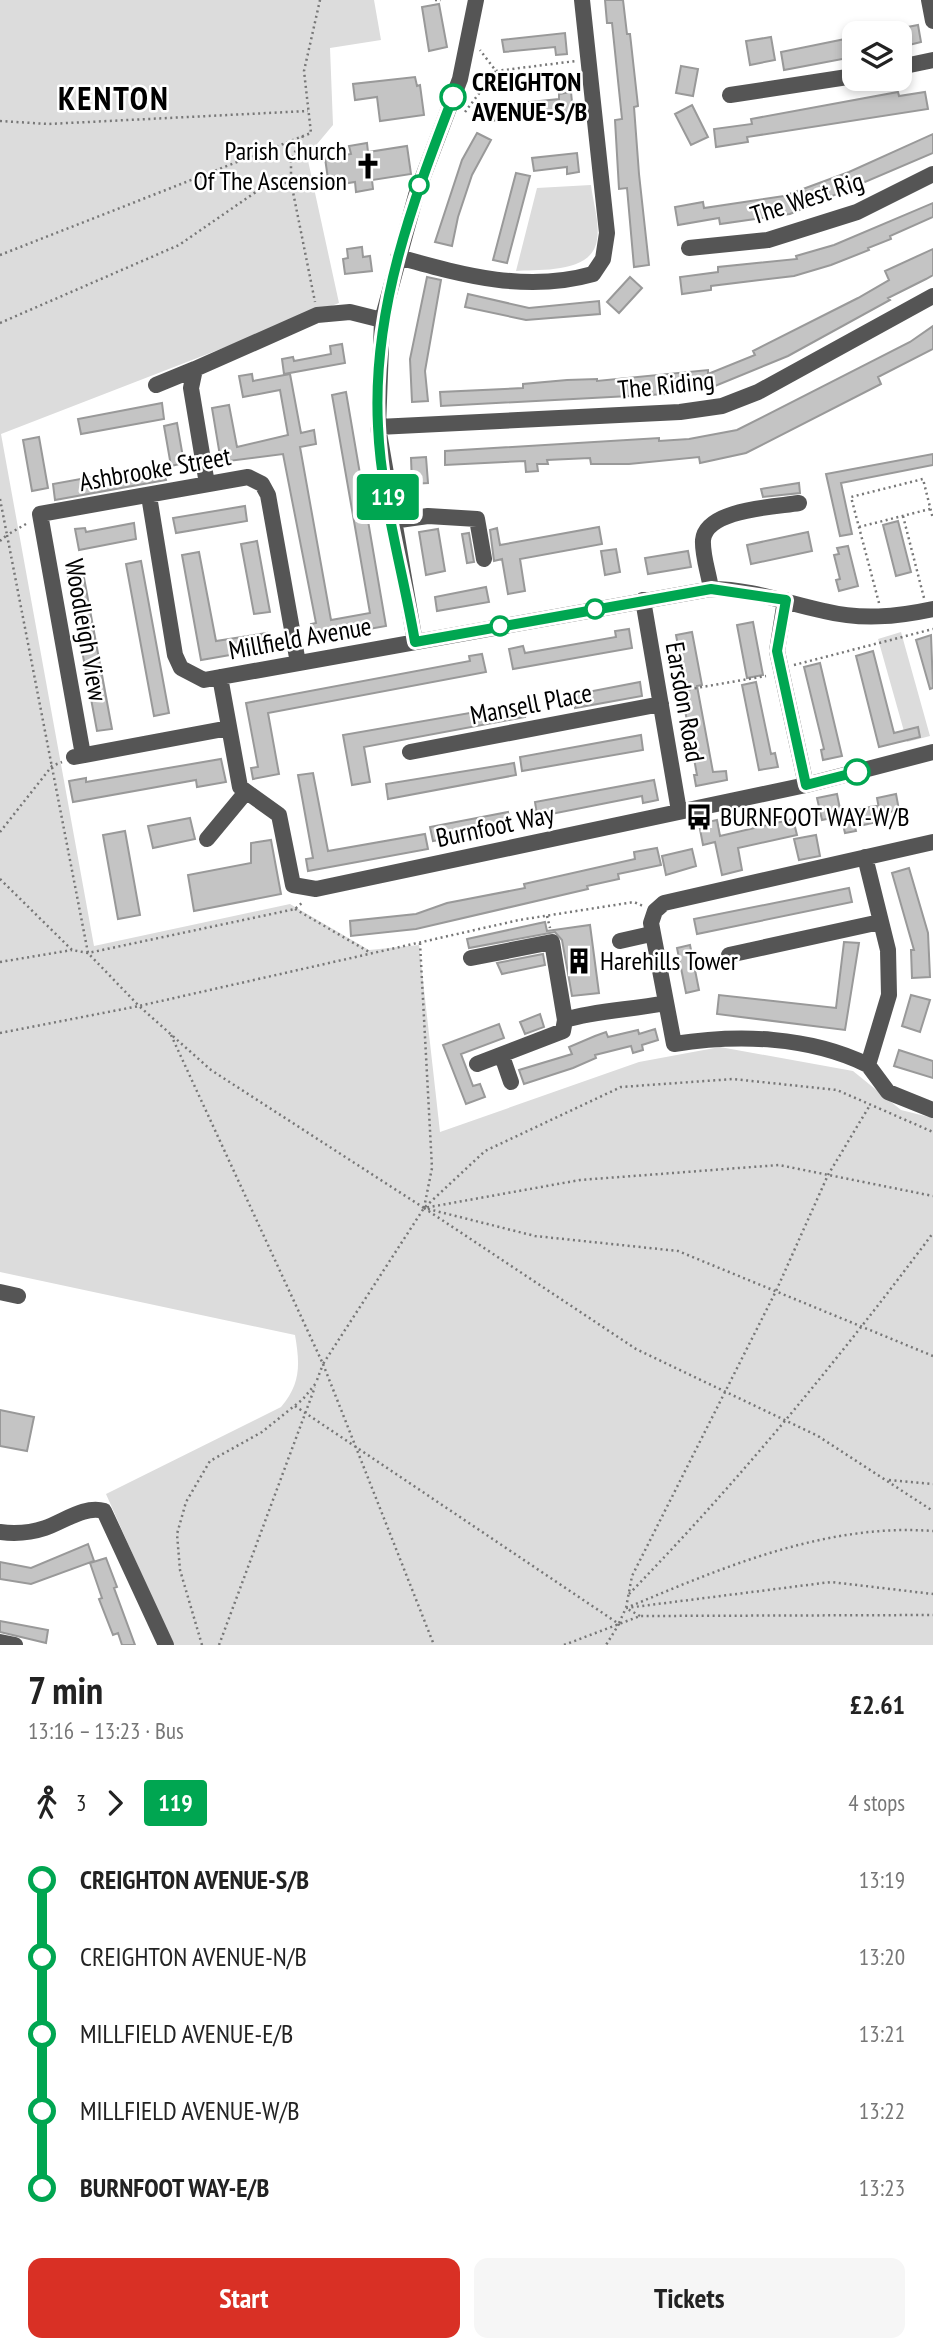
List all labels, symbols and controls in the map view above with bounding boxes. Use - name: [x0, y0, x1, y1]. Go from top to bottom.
- map controls: [842, 21, 912, 91]
- button: layers: [842, 21, 912, 91]
- place label: CREIGHTON AVENUE-S/B: [471, 65, 588, 128]
- district label: KENTON: [58, 76, 170, 119]
- marker: CREIGHTON AVENUE-S/B: [440, 84, 466, 110]
- place label: Parish Church Of The Ascension: [193, 134, 347, 197]
- church icon: Parish Church Of The Ascension: [353, 151, 383, 181]
- street label: The West Rig: [746, 164, 868, 231]
- unlabelled marker: [409, 175, 429, 195]
- street label: The Riding: [616, 363, 716, 406]
- street label: Ashbrooke Street: [77, 439, 233, 498]
- line badge: 119: [348, 474, 428, 520]
- text: 119: [371, 481, 405, 512]
- street label: Woodleigh View: [58, 556, 115, 704]
- unlabelled marker: [585, 599, 605, 619]
- street label: Millfield Avenue: [226, 609, 374, 666]
- unlabelled marker: [490, 616, 510, 636]
- street label: Earsdon Road: [659, 639, 712, 764]
- street label: Mansell Place: [467, 676, 595, 731]
- unlabelled marker: [844, 759, 870, 785]
- street label: Burnfoot Way: [433, 797, 557, 854]
- place label: BURNFOOT WAY-W/B: [720, 800, 909, 833]
- bus stop icon: BURNFOOT WAY-W/B: [684, 802, 714, 832]
- place label: Harehills Tower: [600, 944, 738, 977]
- building icon: Harehills Tower: [564, 946, 594, 976]
- text: 7 min: [28, 1665, 103, 1714]
- text: £2.61: [850, 1688, 905, 1721]
- text: 13:16 – 13:23 · Bus: [28, 1716, 184, 1745]
- icon: walk: [28, 1784, 66, 1822]
- icon: forward: [96, 1784, 134, 1822]
- text: 119: [158, 1787, 193, 1818]
- text: 3: [76, 1788, 86, 1817]
- text: 4 stops: [848, 1788, 905, 1817]
- text: CREIGHTON AVENUE-S/B: [80, 1863, 309, 1896]
- text: 13:19: [859, 1865, 905, 1894]
- text: CREIGHTON AVENUE-N/B: [80, 1940, 307, 1973]
- text: 13:20: [859, 1942, 905, 1971]
- text: MILLFIELD AVENUE-E/B: [80, 2017, 293, 2050]
- text: 13:21: [859, 2019, 905, 2048]
- text: MILLFIELD AVENUE-W/B: [80, 2094, 299, 2127]
- text: 13:22: [859, 2096, 905, 2125]
- text: BURNFOOT WAY-E/B: [80, 2171, 269, 2204]
- text: 13:23: [859, 2173, 905, 2202]
- button: Start: [28, 2258, 460, 2338]
- button: Tickets: [474, 2258, 905, 2338]

